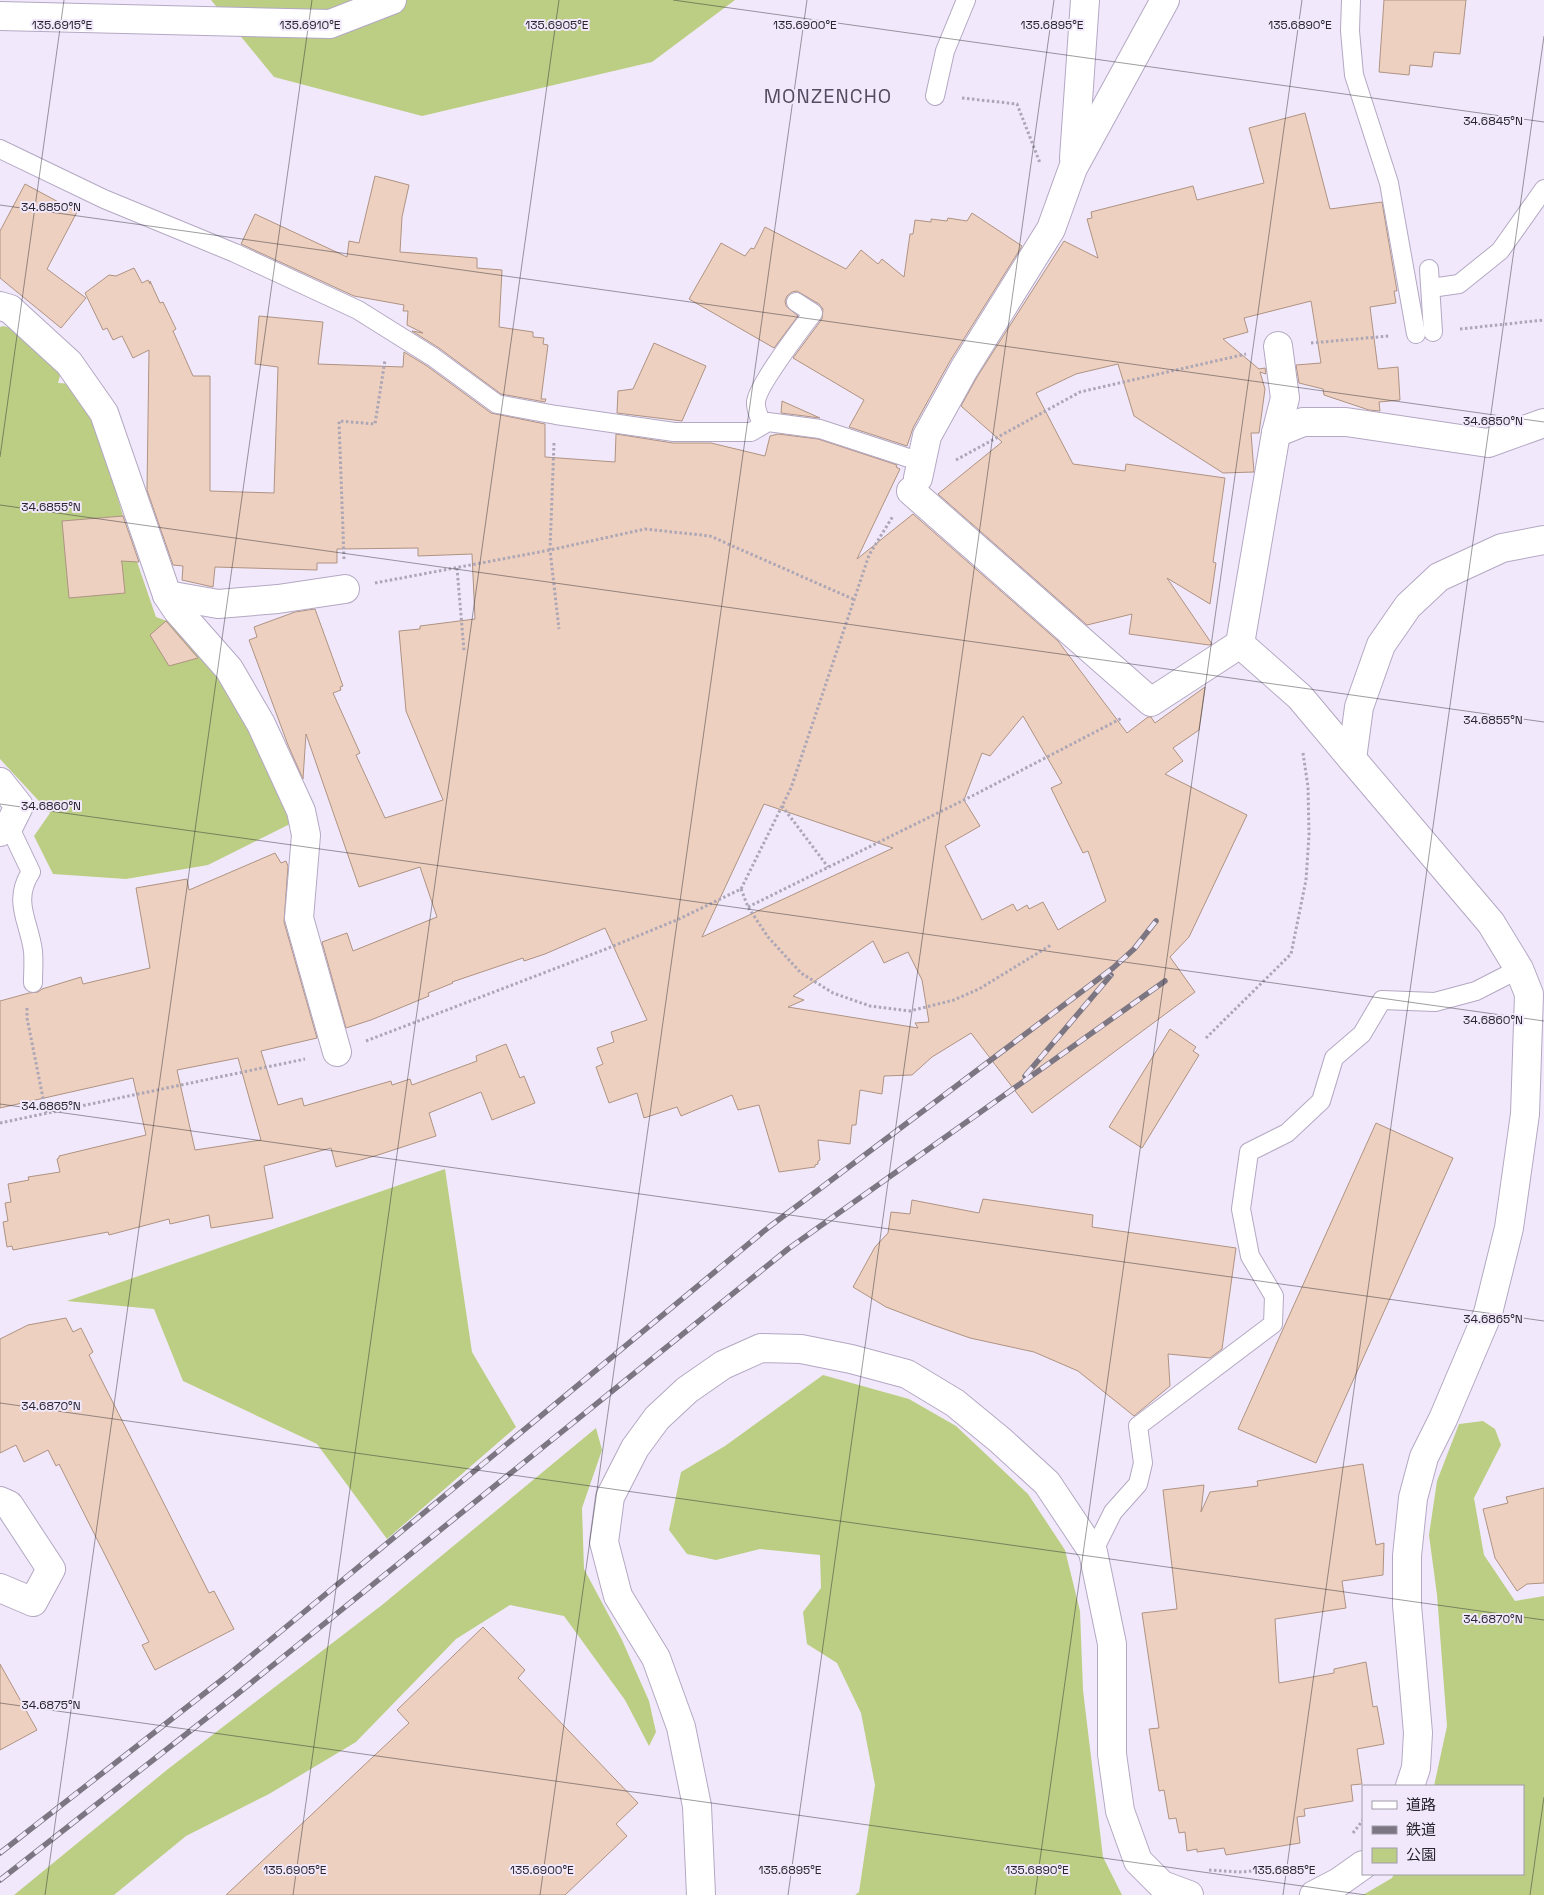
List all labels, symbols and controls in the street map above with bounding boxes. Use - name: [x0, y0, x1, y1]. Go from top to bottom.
- text: 135.6915°E: [32, 17, 93, 33]
- text: 135.6910°E: [279, 17, 341, 33]
- text: 135.6905°E: [525, 17, 589, 33]
- text: 135.6900°E: [773, 17, 837, 33]
- text: 135.6895°E: [1020, 17, 1084, 33]
- text: 135.6890°E: [1268, 17, 1332, 33]
- district label: MONZENCHO: [764, 83, 892, 109]
- text: 34.6845°N: [1463, 113, 1523, 129]
- text: 34.6850°N: [21, 199, 81, 215]
- text: 34.6850°N: [1463, 413, 1523, 429]
- text: 34.6855°N: [21, 499, 81, 515]
- text: 34.6855°N: [1463, 712, 1523, 728]
- text: 34.6860°N: [21, 798, 81, 814]
- text: 34.6860°N: [1463, 1012, 1523, 1028]
- text: 34.6865°N: [21, 1098, 81, 1114]
- text: 34.6865°N: [1463, 1311, 1523, 1327]
- text: 34.6870°N: [21, 1398, 81, 1414]
- text: 34.6870°N: [1463, 1611, 1523, 1627]
- text: 34.6875°N: [22, 1697, 80, 1713]
- legend: [1362, 1785, 1524, 1875]
- text: 道路: [1406, 1795, 1436, 1814]
- text: 鉄道: [1406, 1820, 1436, 1839]
- text: 公園: [1406, 1845, 1436, 1864]
- text: 135.6905°E: [263, 1862, 327, 1878]
- text: 135.6900°E: [510, 1862, 574, 1878]
- text: 135.6895°E: [758, 1862, 822, 1878]
- text: 135.6890°E: [1005, 1862, 1069, 1878]
- text: 135.6885°E: [1252, 1862, 1316, 1878]

